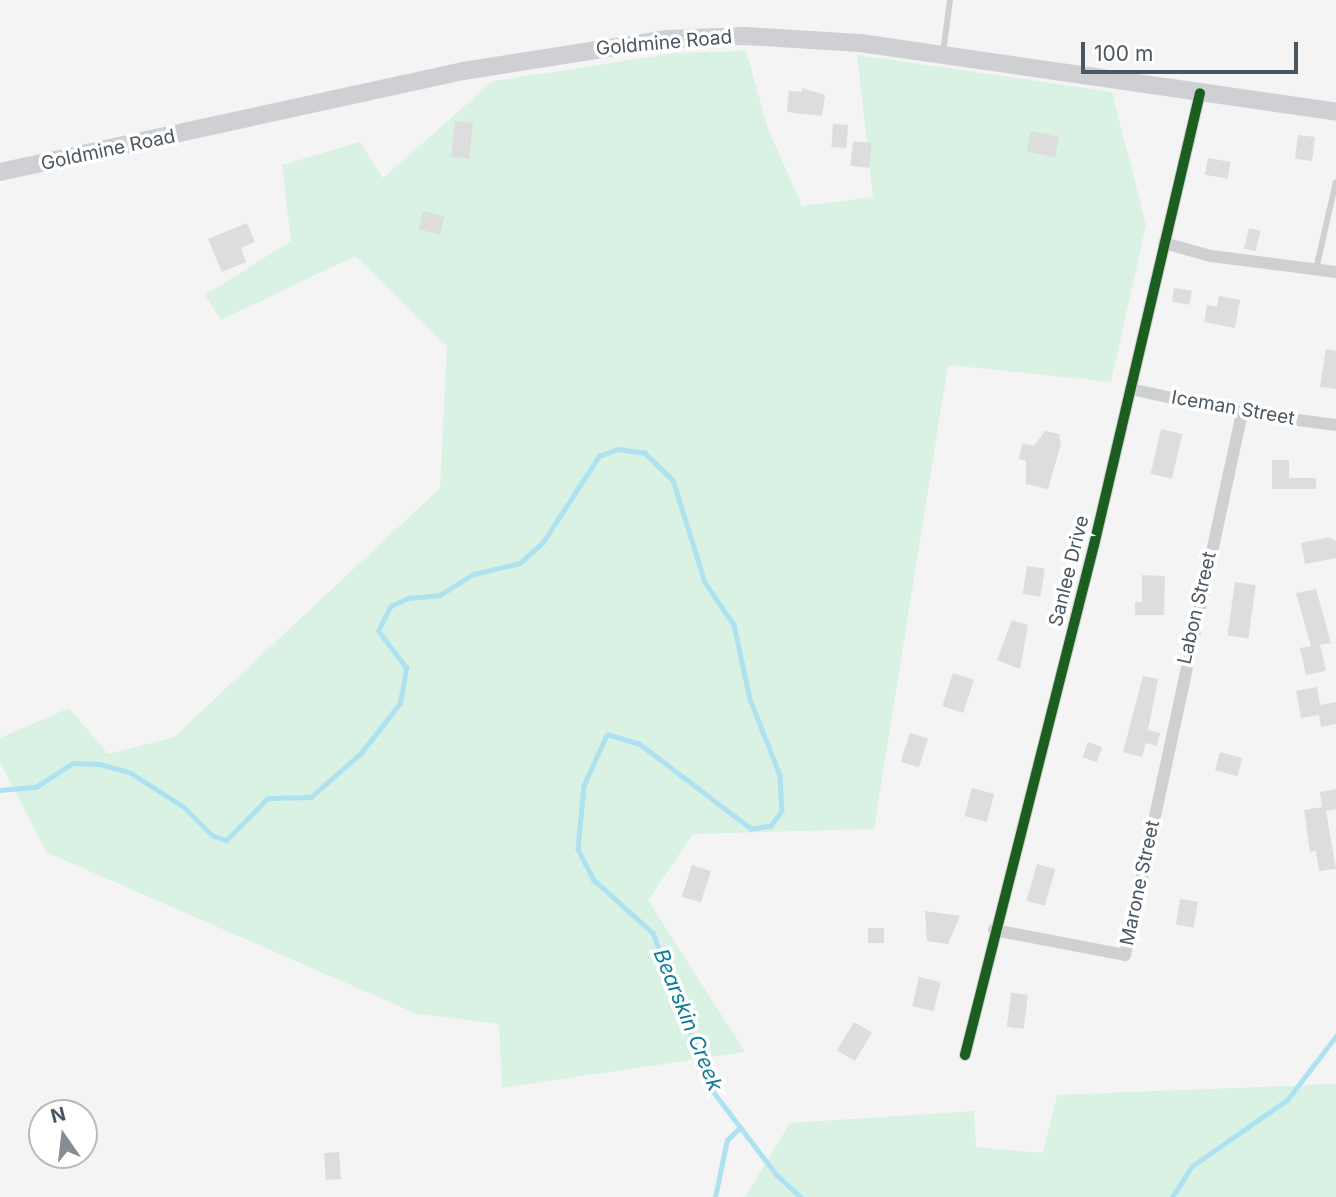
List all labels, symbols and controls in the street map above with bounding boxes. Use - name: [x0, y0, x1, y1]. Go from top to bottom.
- street label: Goldmine Road: [595, 26, 733, 60]
- scale bar: [1084, 28, 1301, 72]
- text: 100 m: [1094, 41, 1153, 66]
- street label: Goldmine Road: [39, 125, 177, 175]
- street label: Iceman Street: [1170, 386, 1296, 430]
- street label: Sanlee Drive: [1044, 513, 1094, 629]
- street label: Labon Street: [1173, 550, 1221, 666]
- street label: Marone Street: [1116, 818, 1164, 948]
- water label: Bearskin Creek: [648, 945, 728, 1095]
- north arrow: [28, 1099, 98, 1169]
- text: N: [48, 1102, 68, 1128]

